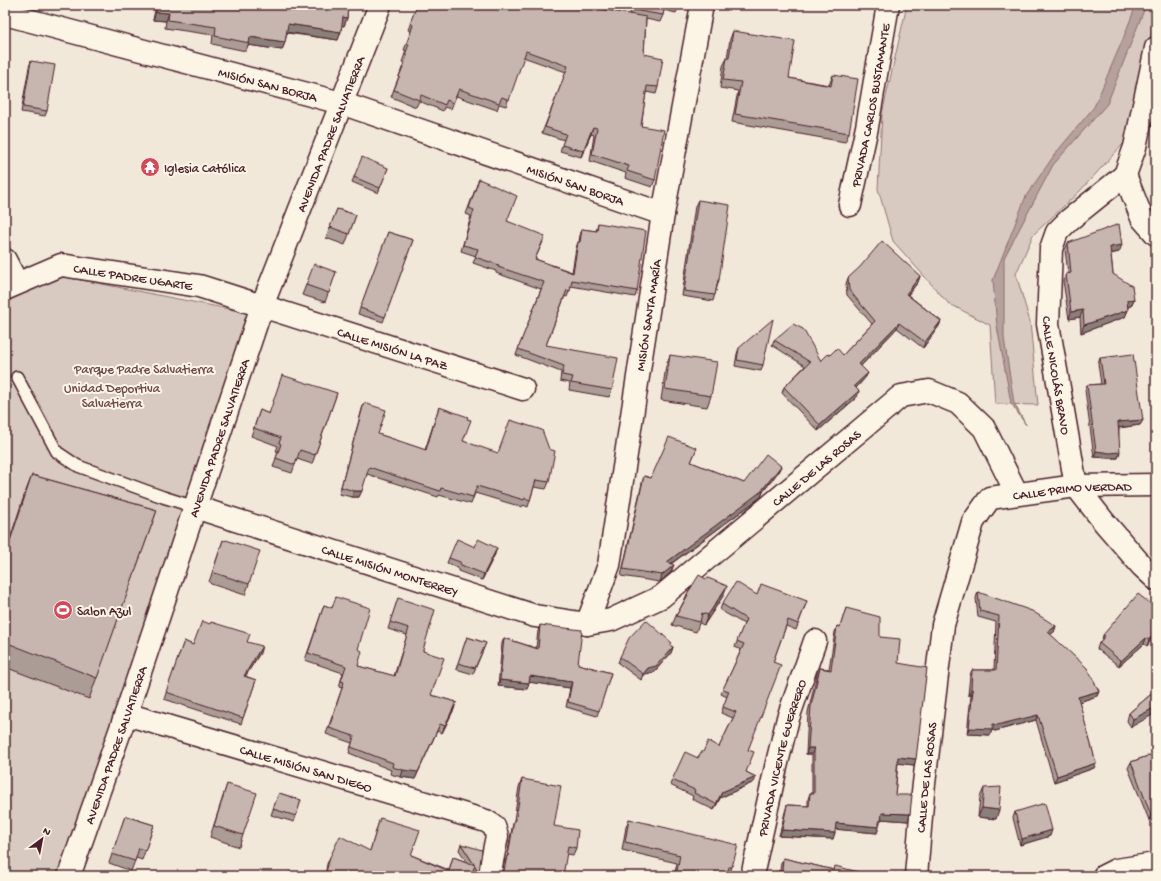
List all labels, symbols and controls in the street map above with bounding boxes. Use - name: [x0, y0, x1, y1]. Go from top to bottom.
- street label: PRIVADA CARLOS BUSTAMANTE: [849, 22, 895, 189]
- street label: AVENIDA PADRE SALVATIERRA: [295, 53, 370, 215]
- street label: MISIÓN SAN BORJA: [216, 66, 320, 107]
- temple icon: Iglesia Católica: [139, 156, 161, 178]
- place label: Iglesia Católica: [164, 162, 246, 177]
- street label: MISIÓN SAN BORJA: [524, 163, 627, 210]
- street label: MISIÓN SANTA MARÍA: [634, 257, 666, 372]
- street label: CALLE PADRE UGARTE: [72, 262, 194, 295]
- street label: CALLE NICOLÁS BRAVO: [1038, 316, 1072, 436]
- street label: CALLE MISIÓN LA PAZ: [335, 325, 450, 375]
- street label: AVENIDA PADRE SALVATIERRA: [187, 356, 254, 520]
- park label: Parque Padre Salvatierra: [73, 363, 214, 378]
- park label: Unidad Deportiva Salvatierra: [64, 382, 161, 412]
- street label: CALLE DE LAS ROSAS: [770, 427, 866, 511]
- street label: CALLE PRIMO VERDAD: [1012, 480, 1132, 505]
- street label: CALLE MISIÓN MONTERREY: [319, 543, 460, 601]
- sports icon: Salon Azul: [52, 599, 74, 621]
- place label: Salon Azul: [77, 605, 132, 620]
- street label: AVENIDA PADRE SALVATIERRA: [83, 663, 152, 827]
- street label: PRIVADA VICENTE GUERRERO: [756, 678, 811, 839]
- street label: CALLE DE LAS ROSAS: [915, 721, 941, 834]
- street label: CALLE MISIÓN SAN DIEGO: [238, 743, 374, 797]
- north arrow: [22, 819, 62, 859]
- text: N: [40, 825, 52, 839]

